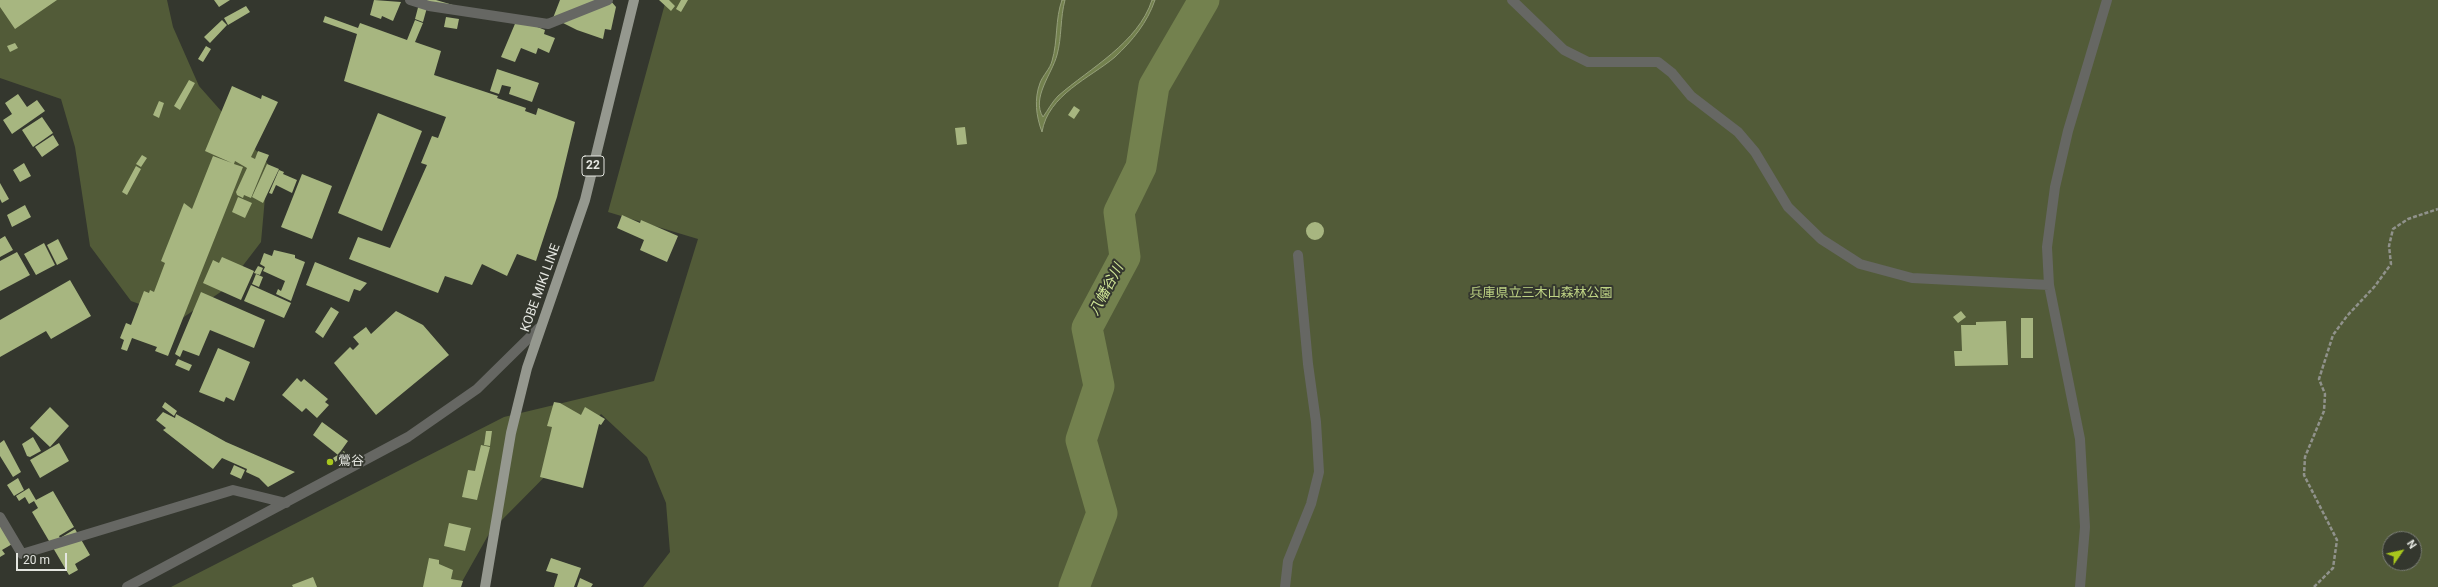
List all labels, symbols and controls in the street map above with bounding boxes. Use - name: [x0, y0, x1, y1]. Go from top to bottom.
- road number: 22: [582, 156, 604, 176]
- street label: KOBE MIKI LINE: [518, 242, 564, 334]
- water label: 八幡谷川: [1086, 261, 1128, 319]
- park label: 兵庫県立三木山森林公園: [1470, 286, 1612, 302]
- place label: 鶯谷: [338, 454, 364, 470]
- marker: 鶯谷: [325, 457, 335, 467]
- north arrow: [2382, 531, 2422, 571]
- text: N: [2404, 538, 2419, 551]
- scale bar: [18, 545, 69, 571]
- text: 20 m: [23, 553, 50, 567]

